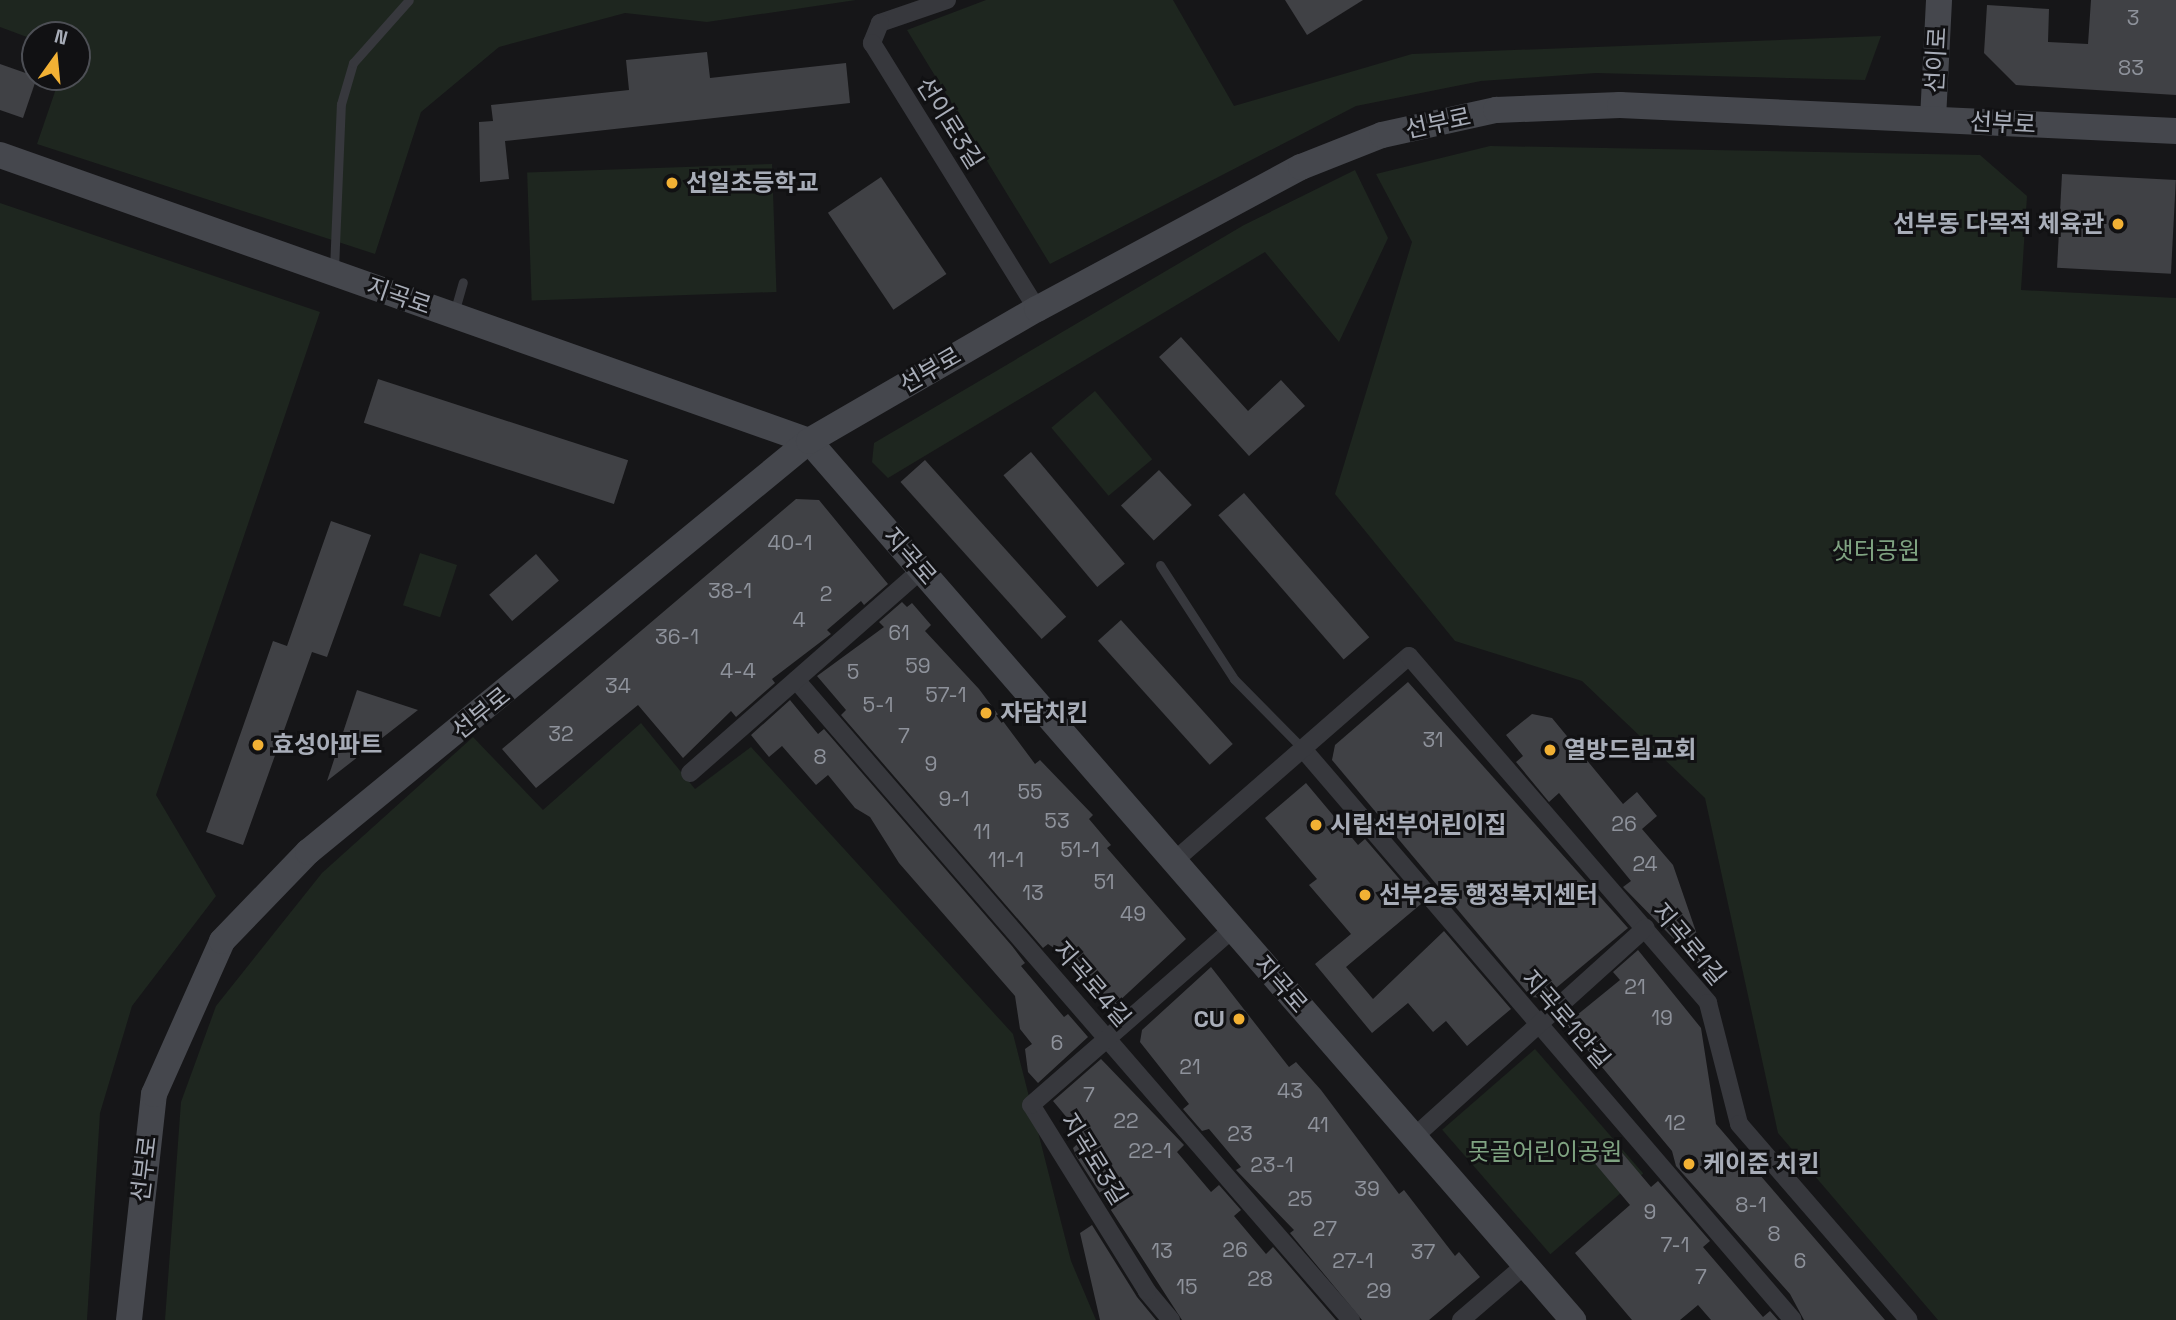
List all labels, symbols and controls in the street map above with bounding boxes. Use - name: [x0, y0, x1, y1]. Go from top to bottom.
- house number: 3: [2127, 5, 2139, 31]
- north arrow: [21, 21, 91, 91]
- text: N: [52, 23, 70, 51]
- street label: 선이로: [1920, 26, 1952, 94]
- house number: 83: [2118, 55, 2144, 81]
- street label: 선이로3길: [911, 72, 989, 174]
- street label: 선부로: [1403, 102, 1473, 144]
- street label: 선부로: [1969, 107, 2037, 139]
- place label: 선일초등학교: [686, 169, 818, 197]
- marker: 선일초등학교: [664, 175, 680, 191]
- place label: 선부동 다목적 체육관: [1893, 210, 2104, 238]
- marker: 선부동 다목적 체육관: [2110, 216, 2126, 232]
- street label: 지곡로: [363, 272, 435, 320]
- street label: 선부로: [894, 341, 966, 399]
- street label: 지곡로: [877, 522, 943, 590]
- house number: 40-1: [768, 530, 812, 556]
- park label: 샛터공원: [1832, 537, 1920, 565]
- house number: 38-1: [708, 578, 752, 604]
- house number: 2: [820, 581, 832, 607]
- house number: 4: [792, 607, 806, 633]
- house number: 61: [888, 620, 910, 646]
- house number: 36-1: [655, 624, 699, 650]
- house number: 59: [905, 653, 931, 679]
- house number: 4-4: [720, 658, 756, 684]
- house number: 5: [847, 659, 859, 685]
- house number: 34: [605, 673, 631, 699]
- street label: 선부로: [446, 681, 516, 745]
- house number: 57-1: [925, 682, 967, 708]
- house number: 5-1: [863, 692, 893, 718]
- place label: 자담치킨: [1000, 699, 1088, 727]
- marker: 자담치킨: [978, 705, 994, 721]
- house number: 32: [548, 721, 574, 747]
- house number: 7: [898, 723, 910, 749]
- house number: 31: [1422, 727, 1444, 753]
- place label: 효성아파트: [272, 731, 382, 759]
- place label: 열방드림교회: [1564, 736, 1696, 764]
- marker: 효성아파트: [250, 737, 266, 753]
- marker: 열방드림교회: [1542, 742, 1558, 758]
- house number: 8: [813, 744, 827, 770]
- house number: 9: [925, 751, 937, 777]
- house number: 55: [1017, 779, 1043, 805]
- house number: 9-1: [938, 786, 970, 812]
- house number: 53: [1044, 808, 1070, 834]
- place label: 시립선부어린이집: [1330, 811, 1507, 839]
- house number: 26: [1611, 811, 1637, 837]
- marker: 시립선부어린이집: [1308, 817, 1324, 833]
- house number: 11: [973, 819, 991, 845]
- house number: 51-1: [1060, 837, 1100, 863]
- house number: 11-1: [988, 847, 1024, 873]
- house number: 24: [1632, 851, 1658, 877]
- house number: 51: [1093, 869, 1115, 895]
- house number: 13: [1022, 880, 1044, 906]
- place label: 선부2동 행정복지센터: [1379, 881, 1598, 909]
- marker: 선부2동 행정복지센터: [1357, 887, 1373, 903]
- street label: 지곡로1길: [1646, 897, 1732, 991]
- house number: 49: [1120, 901, 1146, 927]
- street label: 지곡로4길: [1047, 936, 1137, 1032]
- street label: 지곡로: [1248, 950, 1314, 1018]
- street label: 지곡로1안길: [1516, 964, 1616, 1074]
- house number: 21: [1624, 974, 1646, 1000]
- place label: CU: [1193, 1005, 1225, 1033]
- house number: 19: [1651, 1005, 1673, 1031]
- marker: CU: [1231, 1011, 1247, 1027]
- house number: 6: [1051, 1030, 1063, 1056]
- house number: 21: [1179, 1054, 1201, 1080]
- house number: 43: [1277, 1078, 1303, 1104]
- house number: 7: [1083, 1082, 1095, 1108]
- street label: 지곡로3길: [1055, 1108, 1133, 1210]
- house number: 22: [1113, 1108, 1139, 1134]
- house number: 12: [1664, 1110, 1686, 1136]
- house number: 41: [1307, 1112, 1329, 1138]
- house number: 23: [1227, 1121, 1253, 1147]
- street label: 선부로: [126, 1134, 162, 1204]
- house number: 22-1: [1128, 1138, 1172, 1164]
- park label: 못골어린이공원: [1468, 1138, 1622, 1166]
- place label: 케이준 치킨: [1703, 1150, 1819, 1178]
- house number: 23-1: [1250, 1152, 1294, 1178]
- marker: 케이준 치킨: [1681, 1156, 1697, 1172]
- house number: 39: [1354, 1176, 1380, 1202]
- house number: 25: [1287, 1186, 1313, 1212]
- house number: 8-1: [1735, 1192, 1767, 1218]
- house number: 9: [1644, 1199, 1656, 1225]
- house number: 27: [1313, 1216, 1337, 1242]
- house number: 8: [1767, 1221, 1781, 1247]
- house number: 7-1: [1661, 1232, 1689, 1258]
- house number: 26: [1222, 1237, 1248, 1263]
- house number: 13: [1151, 1238, 1173, 1264]
- house number: 37: [1411, 1239, 1435, 1265]
- house number: 27-1: [1332, 1248, 1374, 1274]
- house number: 6: [1794, 1248, 1806, 1274]
- house number: 7: [1695, 1264, 1707, 1290]
- house number: 28: [1247, 1266, 1273, 1292]
- house number: 15: [1176, 1274, 1198, 1300]
- house number: 29: [1366, 1278, 1392, 1304]

